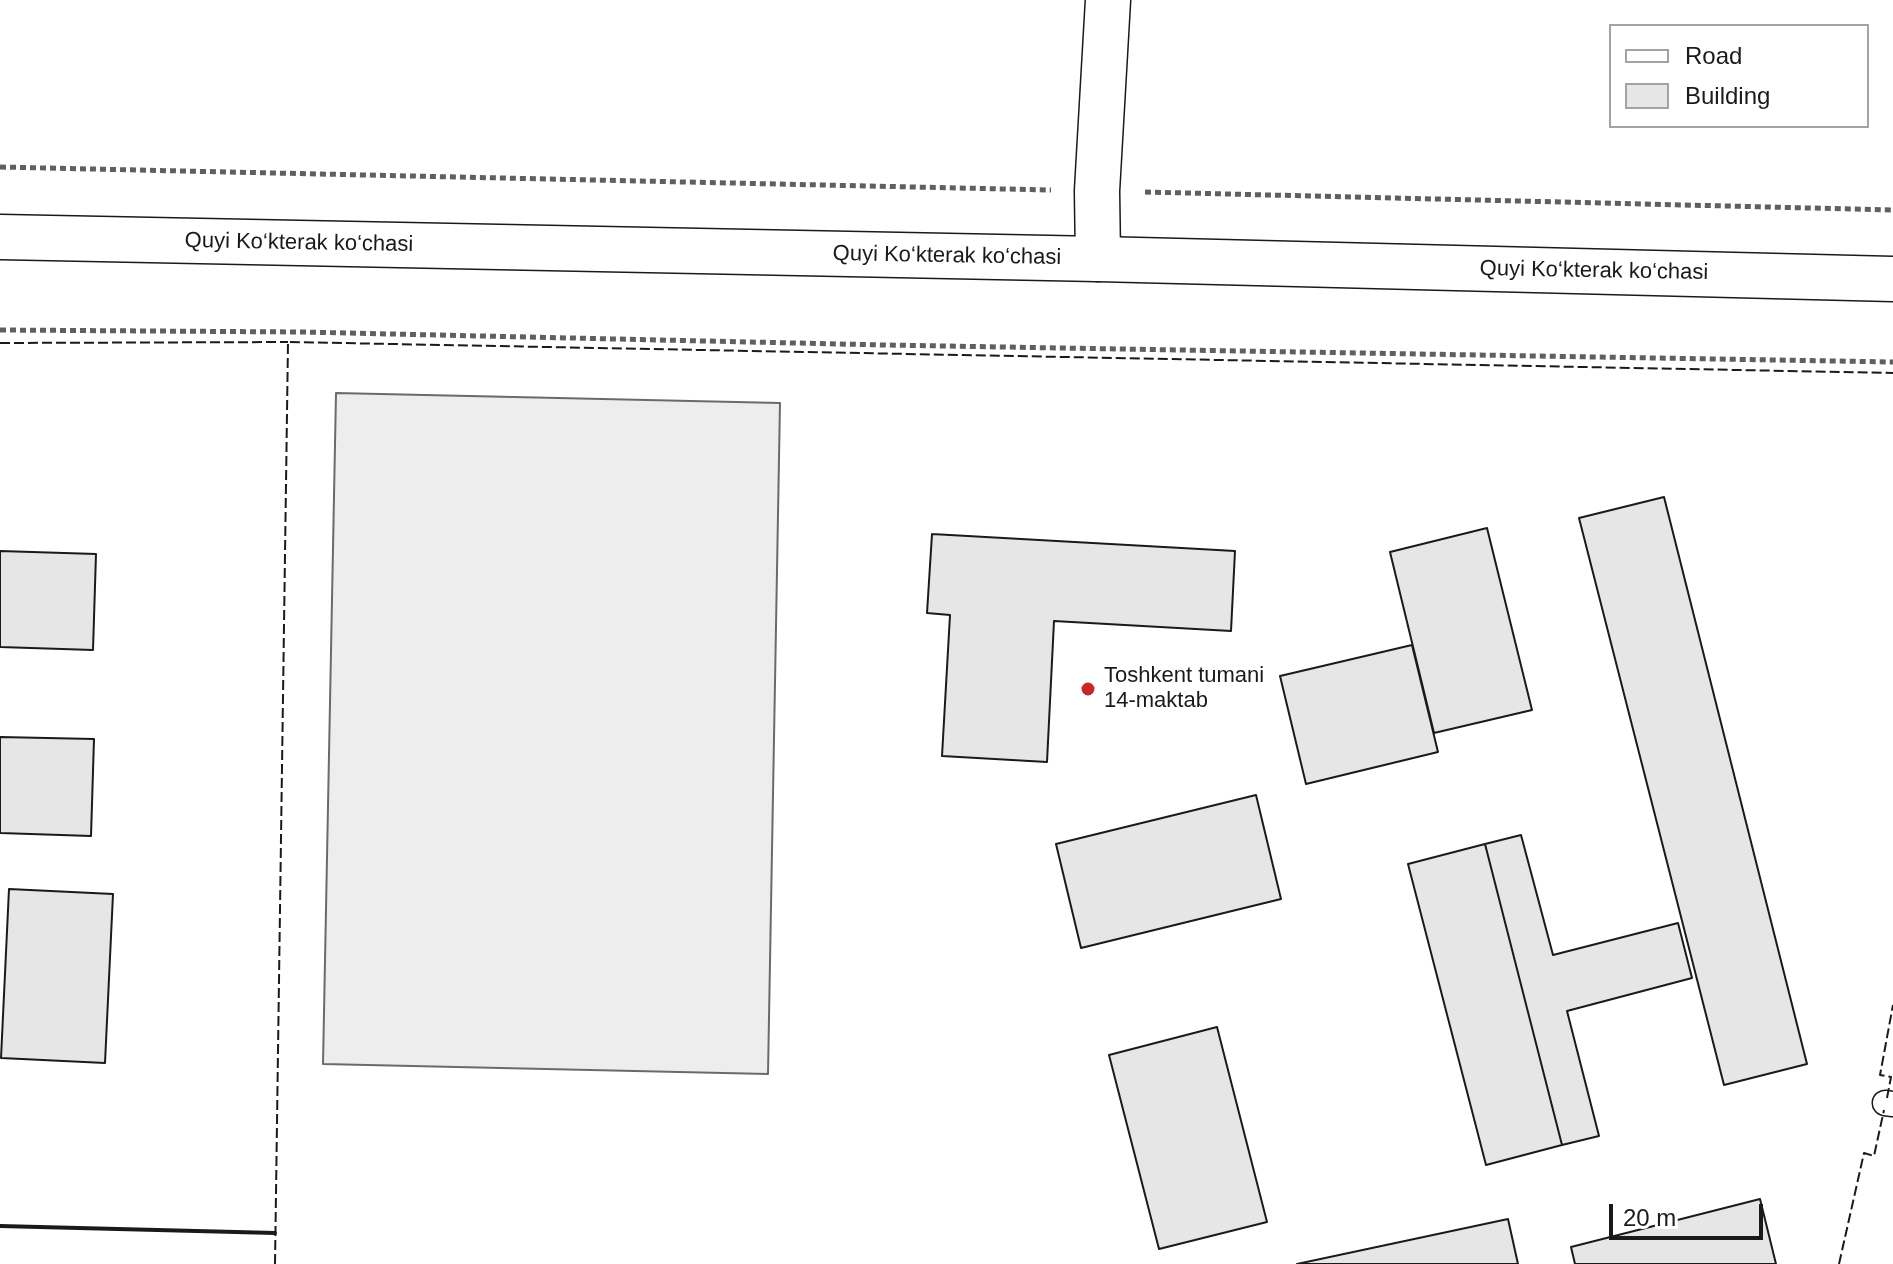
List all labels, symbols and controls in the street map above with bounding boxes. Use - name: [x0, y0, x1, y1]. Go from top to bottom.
- legend: [1609, 24, 1869, 128]
- text: Road: [1685, 42, 1742, 69]
- text: Building: [1685, 82, 1770, 109]
- street label: Quyi Ko‘kterak ko‘chasi: [184, 228, 414, 258]
- street label: Quyi Ko‘kterak ko‘chasi: [832, 241, 1062, 271]
- street label: Quyi Ko‘kterak ko‘chasi: [1479, 256, 1709, 286]
- place label: Toshkent tumani 14-maktab: [1104, 663, 1264, 714]
- marker: Toshkent tumani 14-maktab: [1079, 680, 1097, 698]
- scale bar: [1613, 1188, 1767, 1238]
- text: 20 m: [1623, 1204, 1676, 1231]

